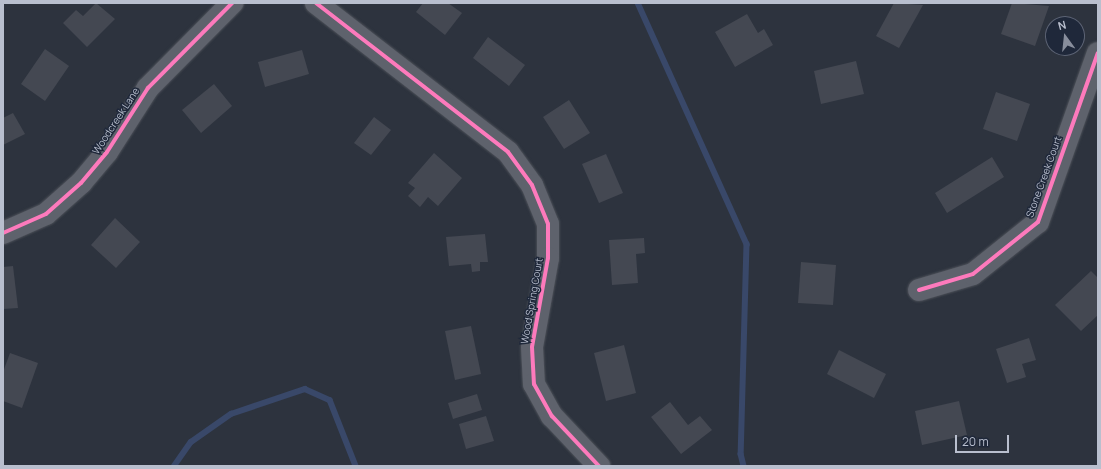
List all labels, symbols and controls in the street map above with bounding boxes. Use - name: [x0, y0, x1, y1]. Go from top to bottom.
- north arrow: [1045, 16, 1085, 56]
- text: N: [1056, 17, 1068, 33]
- street label: Woodcreek Lane: [90, 86, 142, 156]
- street label: Stone Creek Court: [1024, 135, 1064, 219]
- street label: Wood Spring Court: [519, 257, 545, 345]
- scale bar: [957, 427, 1011, 453]
- text: 20 m: [962, 433, 989, 450]

